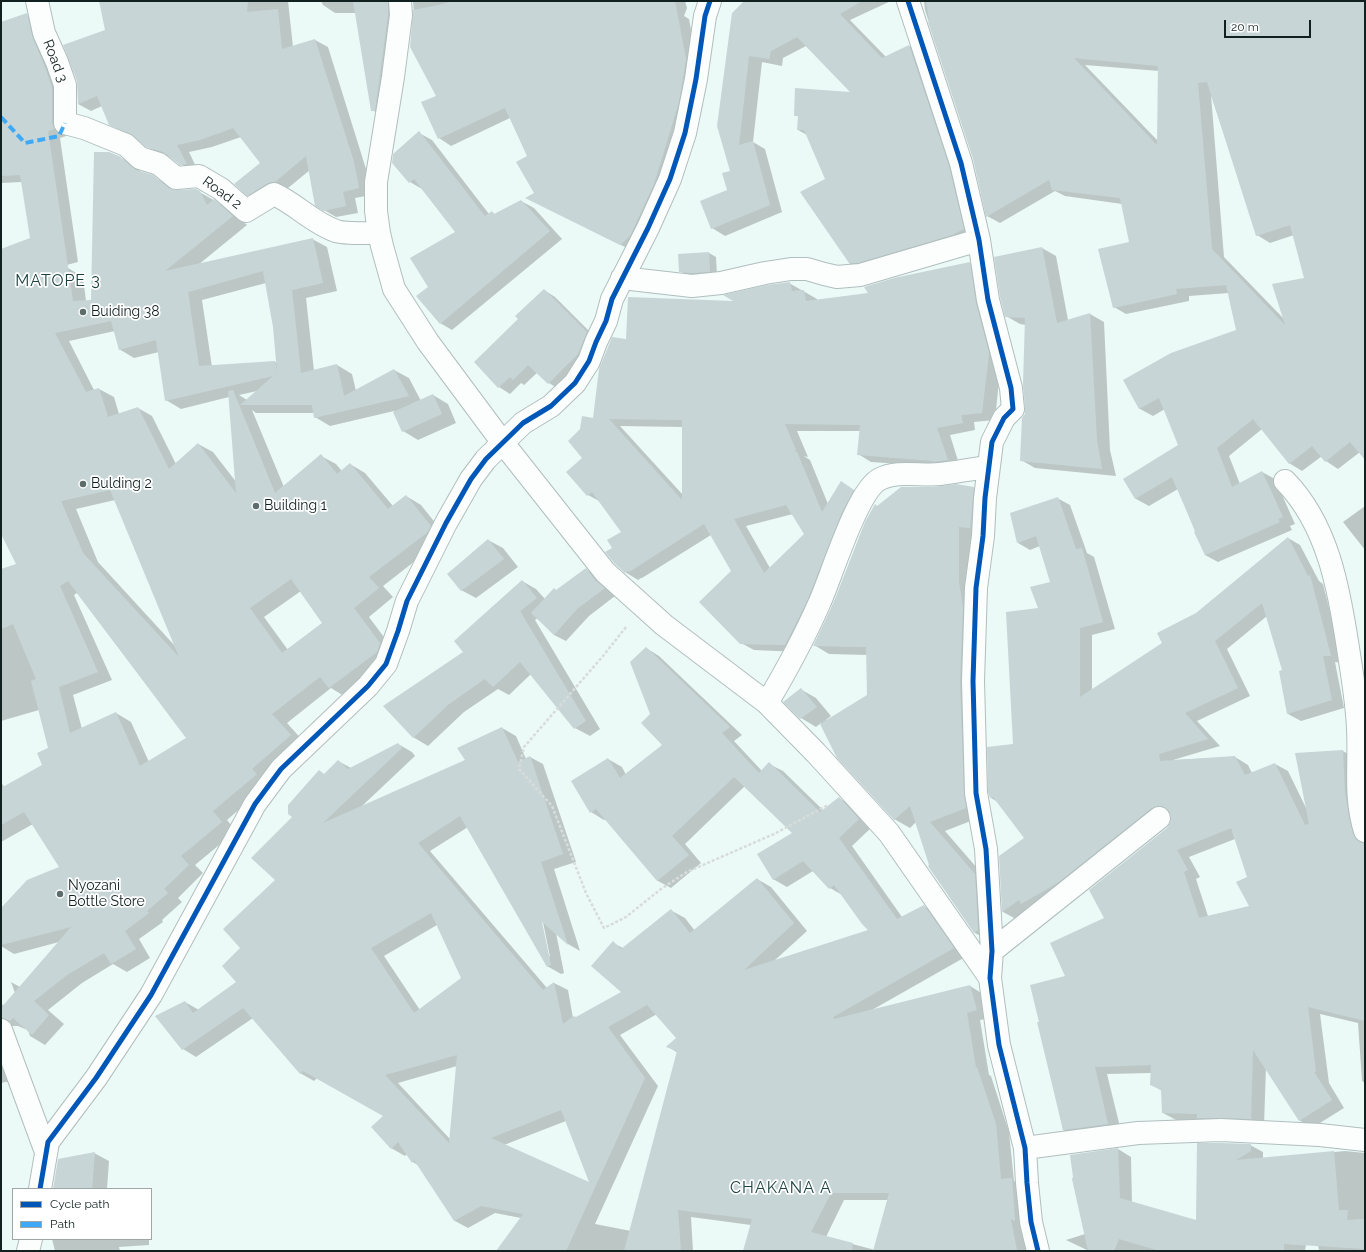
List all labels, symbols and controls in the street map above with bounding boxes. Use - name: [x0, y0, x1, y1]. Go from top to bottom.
- scale bar: [1226, 12, 1313, 38]
- text: 20 m: [1231, 20, 1259, 34]
- street label: Road 3: [39, 37, 71, 85]
- street label: Road 2: [199, 173, 245, 213]
- district label: MATOPE 3: [15, 271, 101, 291]
- place label: Buiding 38: [91, 304, 160, 320]
- marker: Buiding 38: [78, 307, 88, 317]
- place label: Bulding 2: [91, 476, 152, 492]
- marker: Bulding 2: [78, 479, 88, 489]
- place label: Building 1: [264, 498, 327, 514]
- marker: Building 1: [251, 501, 261, 511]
- place label: Nyozani Bottle Store: [68, 878, 145, 910]
- marker: Nyozani Bottle Store: [55, 889, 65, 899]
- district label: CHAKANA A: [730, 1178, 832, 1198]
- legend: [12, 1188, 152, 1240]
- text: Cycle path: [50, 1197, 109, 1211]
- text: Path: [50, 1217, 75, 1231]

